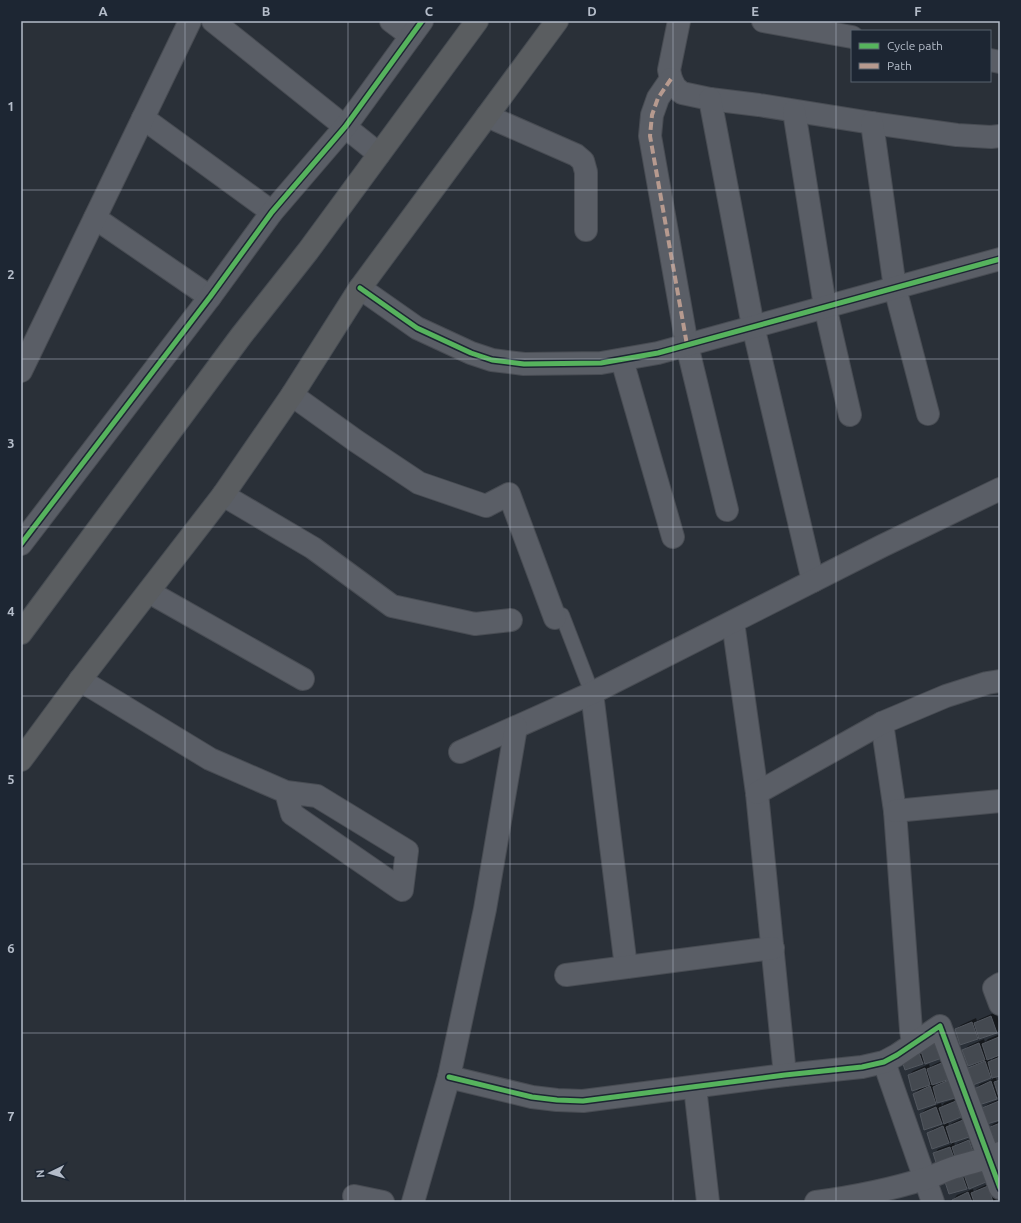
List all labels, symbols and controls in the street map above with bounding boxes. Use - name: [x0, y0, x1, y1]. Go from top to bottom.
- text: A: [98, 4, 108, 18]
- text: B: [262, 4, 271, 18]
- text: C: [425, 4, 434, 18]
- text: D: [587, 4, 597, 18]
- text: E: [751, 4, 759, 18]
- text: F: [914, 4, 922, 18]
- legend: [851, 30, 991, 82]
- text: Cycle path: [887, 39, 943, 52]
- text: Path: [887, 59, 912, 72]
- text: 1: [7, 99, 15, 113]
- text: 2: [7, 267, 15, 281]
- text: 3: [7, 436, 15, 450]
- text: 4: [7, 604, 15, 618]
- text: 5: [7, 772, 15, 786]
- text: 6: [7, 941, 15, 955]
- text: 7: [7, 1109, 15, 1123]
- north arrow: [30, 1153, 70, 1193]
- text: N: [34, 1169, 46, 1178]

